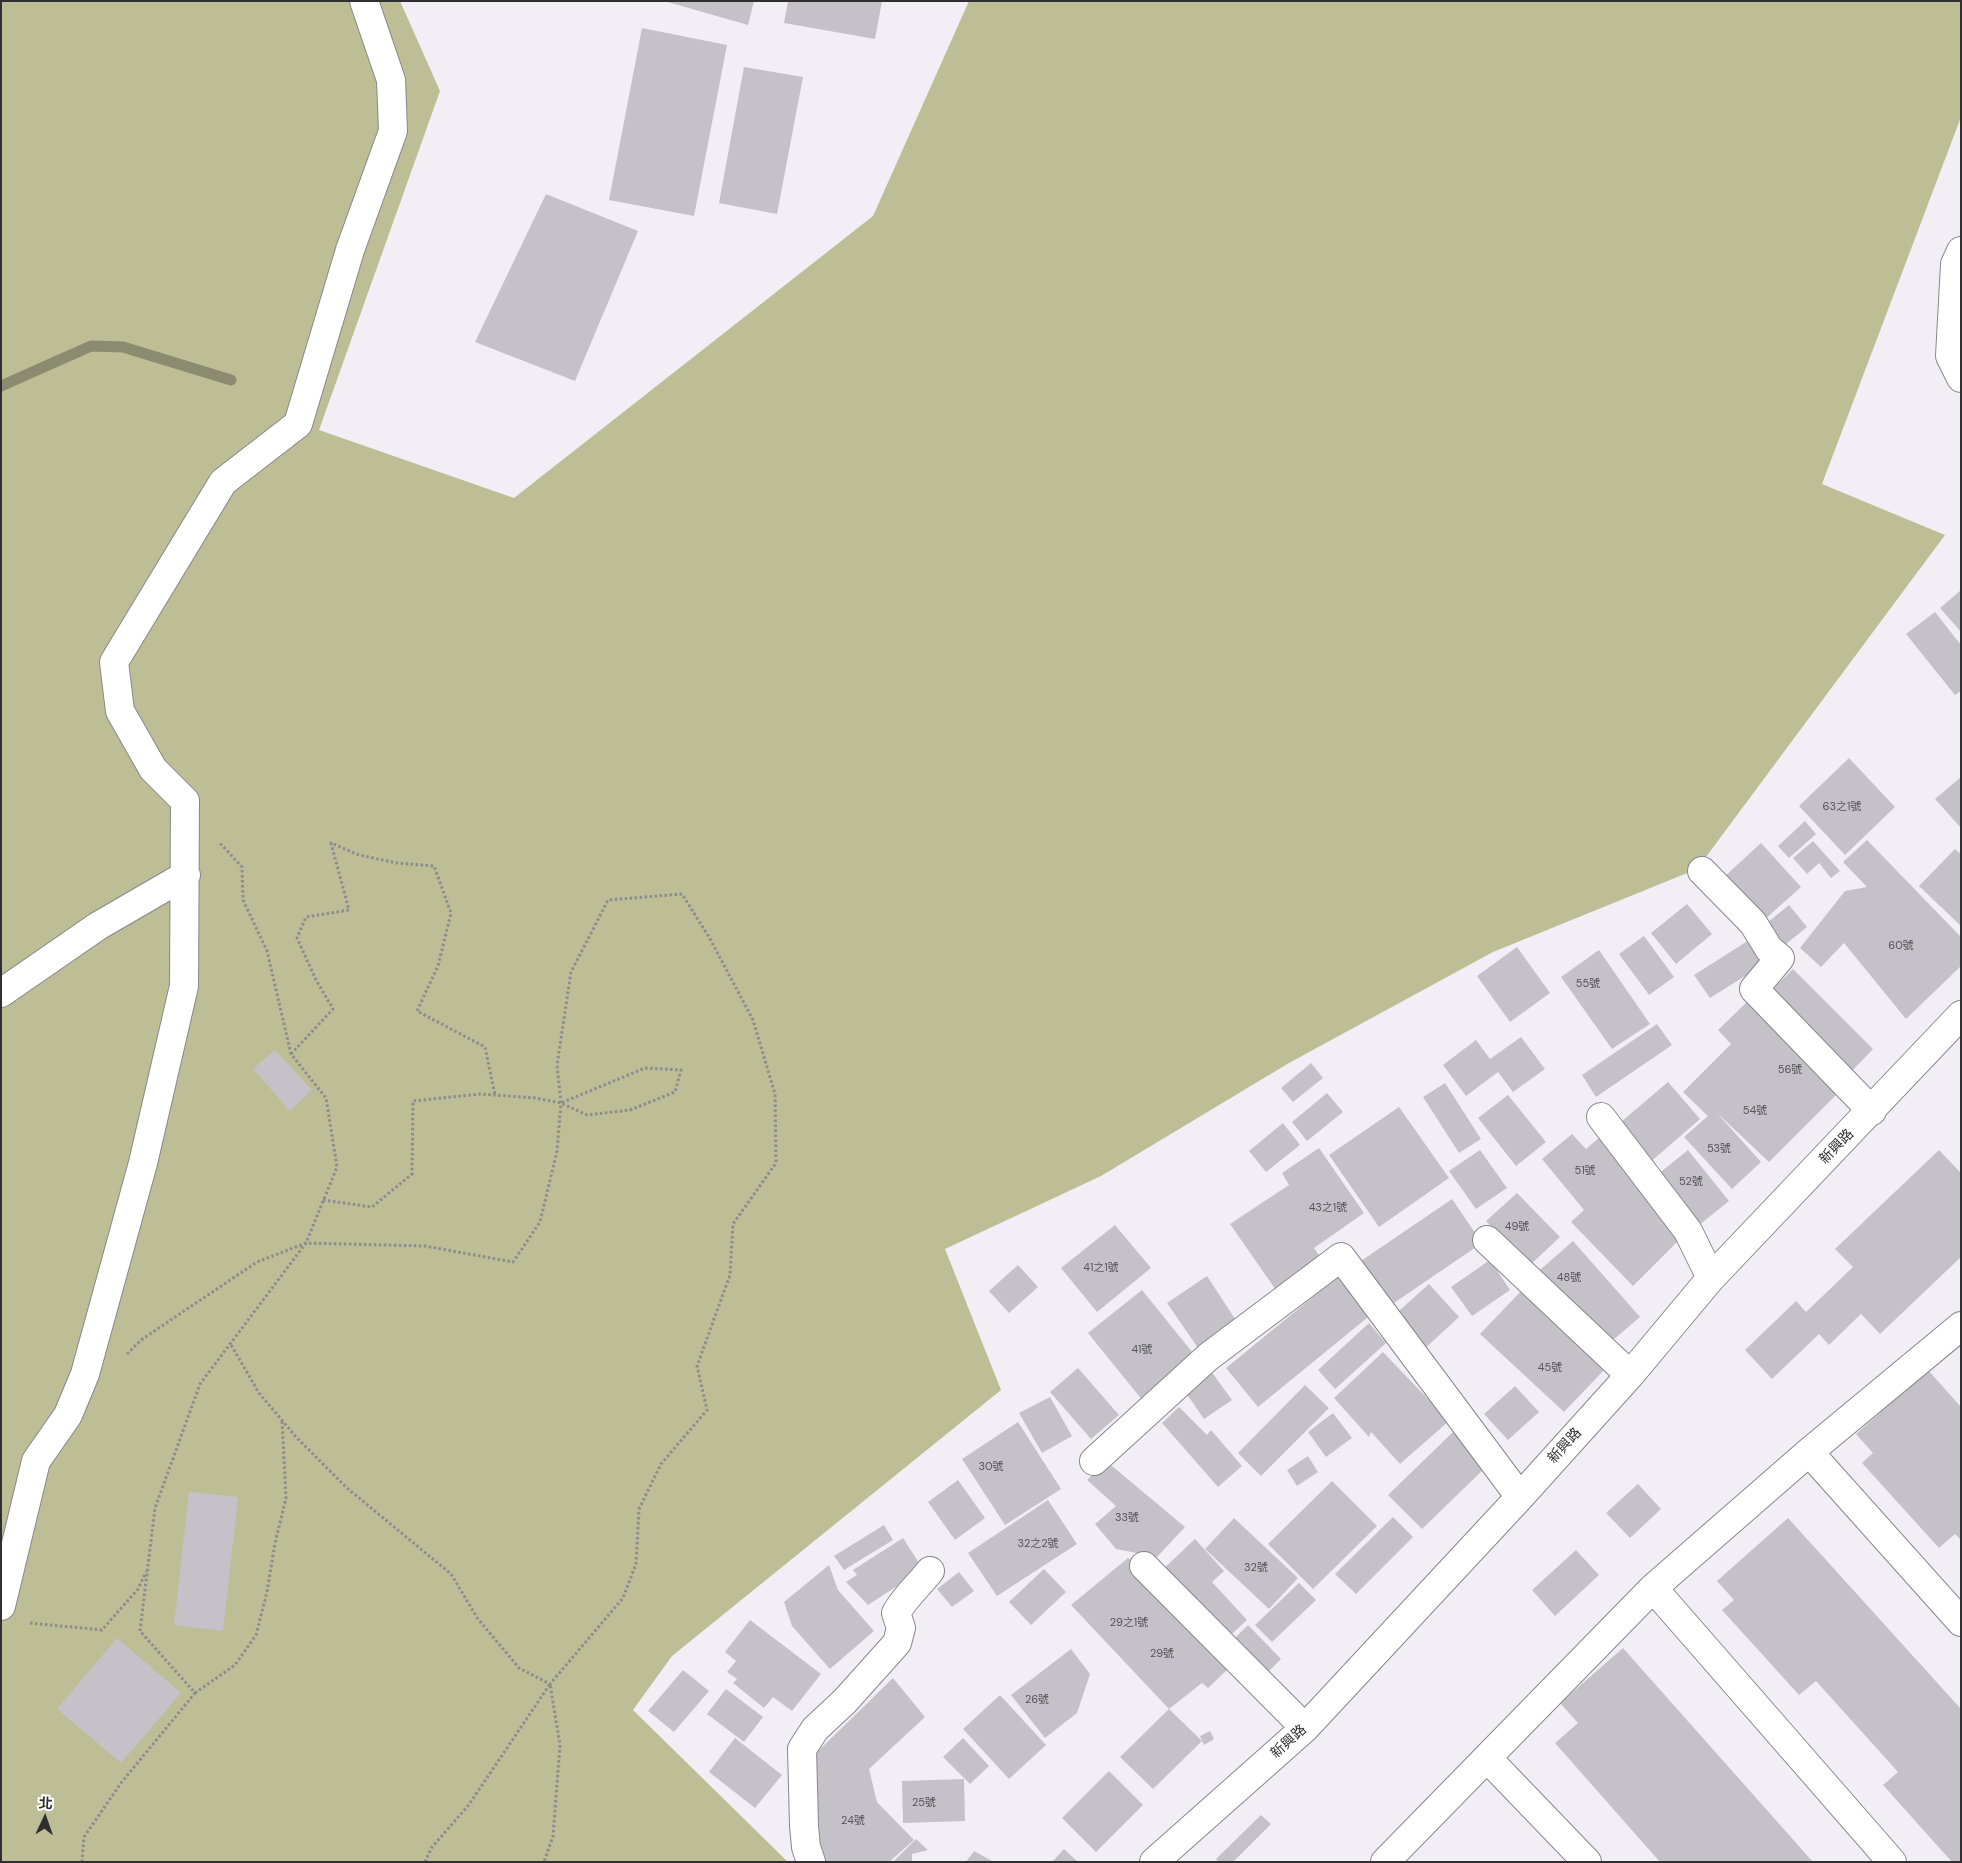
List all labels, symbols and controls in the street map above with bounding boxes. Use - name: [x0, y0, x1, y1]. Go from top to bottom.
- house number: 63之1號: [1823, 800, 1861, 814]
- house number: 60號: [1888, 939, 1914, 953]
- house number: 55號: [1576, 977, 1600, 991]
- house number: 56號: [1778, 1063, 1802, 1077]
- house number: 54號: [1743, 1104, 1767, 1118]
- street label: 新興路: [1816, 1126, 1858, 1168]
- house number: 53號: [1707, 1142, 1731, 1156]
- house number: 51號: [1574, 1164, 1596, 1178]
- house number: 52號: [1679, 1175, 1703, 1189]
- house number: 43之1號: [1309, 1201, 1347, 1215]
- house number: 49號: [1505, 1220, 1529, 1234]
- house number: 41之1號: [1083, 1261, 1119, 1275]
- house number: 48號: [1557, 1271, 1581, 1285]
- house number: 41號: [1131, 1343, 1153, 1357]
- house number: 45號: [1538, 1361, 1562, 1375]
- street label: 新興路: [1545, 1425, 1585, 1467]
- house number: 30號: [978, 1460, 1004, 1474]
- house number: 33號: [1115, 1511, 1139, 1525]
- house number: 32之2號: [1017, 1537, 1059, 1551]
- house number: 32號: [1244, 1561, 1268, 1575]
- house number: 29之1號: [1110, 1616, 1148, 1630]
- house number: 29號: [1150, 1647, 1174, 1661]
- house number: 26號: [1025, 1693, 1049, 1707]
- street label: 新興路: [1268, 1722, 1310, 1762]
- north arrow: [20, 1793, 70, 1843]
- text: 北: [38, 1794, 53, 1812]
- house number: 25號: [912, 1796, 936, 1810]
- house number: 24號: [841, 1814, 865, 1828]

